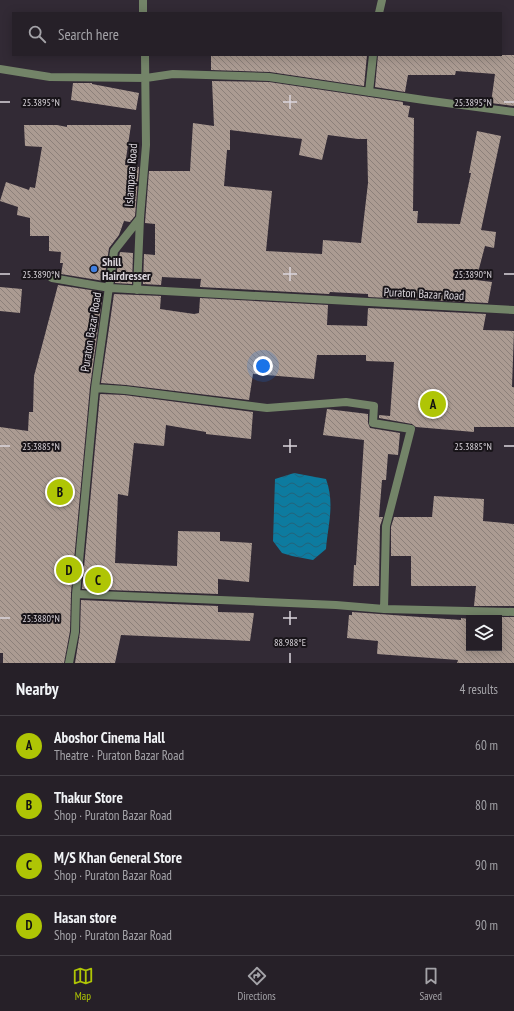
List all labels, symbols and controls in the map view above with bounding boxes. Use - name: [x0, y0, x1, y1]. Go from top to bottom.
- search box: [12, 12, 502, 56]
- icon: search: [26, 23, 48, 45]
- text: Search here: [58, 25, 119, 44]
- text: 25.3895°N: [22, 96, 60, 109]
- text: 25.3895°N: [454, 96, 492, 109]
- street label: Islampara Road: [121, 143, 140, 207]
- place label: Shill Hairdresser: [102, 254, 151, 283]
- marker: Shill Hairdresser: [89, 264, 99, 274]
- text: 25.3890°N: [22, 268, 60, 281]
- text: 25.3890°N: [454, 268, 492, 281]
- street label: Puraton Bazar Road: [383, 284, 465, 303]
- street label: Puraton Bazar Road: [77, 291, 104, 373]
- your location: [253, 356, 273, 376]
- pin: A: [420, 389, 446, 419]
- text: 25.3885°N: [22, 440, 60, 453]
- text: 25.3885°N: [454, 440, 492, 453]
- pin: B: [47, 477, 73, 507]
- pin: D: [56, 555, 82, 585]
- pin: C: [85, 565, 111, 595]
- text: 25.3880°N: [22, 612, 60, 625]
- map controls: [466, 615, 502, 651]
- button: layers: [466, 615, 502, 651]
- text: 88.988°E: [274, 636, 306, 649]
- text: Nearby: [16, 678, 59, 700]
- text: 4 results: [459, 681, 498, 698]
- text: Aboshor Cinema Hall: [54, 728, 165, 747]
- text: A: [26, 737, 32, 754]
- text: 60 m: [475, 737, 498, 754]
- text: Theatre · Puraton Bazar Road: [54, 747, 184, 764]
- text: Thakur Store: [54, 788, 123, 807]
- text: B: [26, 797, 32, 814]
- text: 80 m: [475, 797, 498, 814]
- text: Shop · Puraton Bazar Road: [54, 807, 172, 824]
- text: M/S Khan General Store: [54, 848, 182, 867]
- text: C: [26, 857, 32, 874]
- text: 90 m: [475, 857, 498, 874]
- text: Shop · Puraton Bazar Road: [54, 867, 172, 884]
- text: Hasan store: [54, 908, 117, 927]
- text: D: [26, 917, 32, 934]
- text: 90 m: [475, 917, 498, 934]
- text: Shop · Puraton Bazar Road: [54, 927, 172, 944]
- tab: Map: [72, 965, 94, 1003]
- tab: Directions: [238, 965, 276, 1003]
- tab: Saved: [419, 965, 442, 1003]

